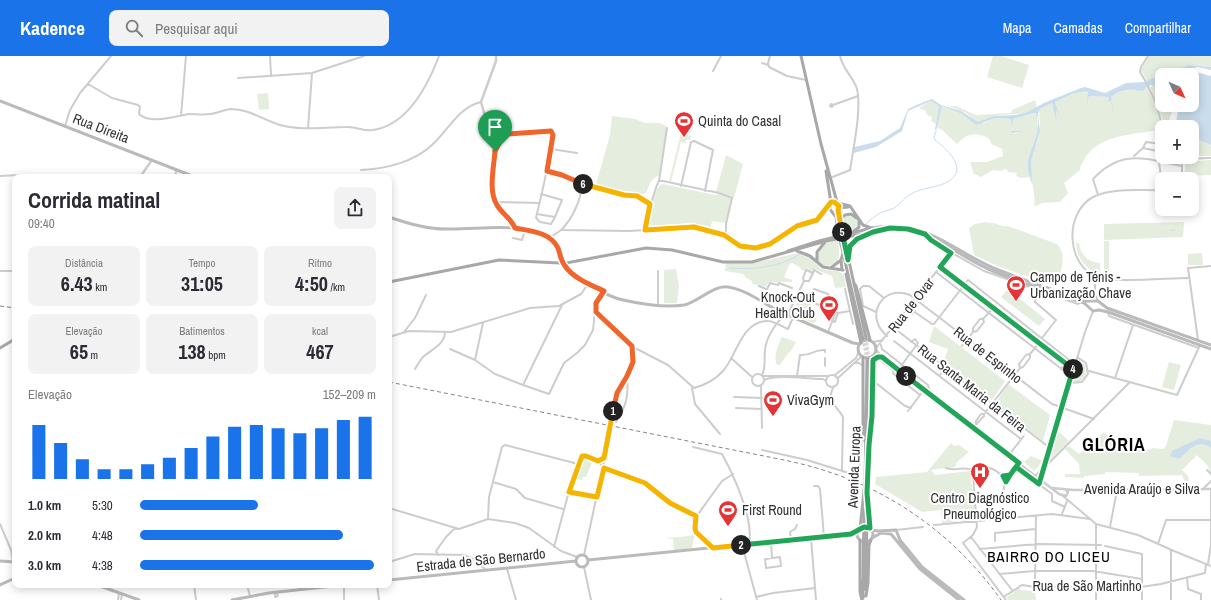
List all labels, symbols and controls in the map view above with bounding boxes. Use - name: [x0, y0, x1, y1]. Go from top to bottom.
- search box: [109, 10, 389, 46]
- text: Kadence: [20, 15, 85, 41]
- icon: search: [123, 17, 145, 39]
- text: Pesquisar aqui: [155, 18, 238, 39]
- text: Mapa: [1003, 19, 1032, 37]
- text: Camadas: [1054, 19, 1103, 37]
- text: Compartilhar: [1125, 19, 1191, 37]
- north arrow: [1155, 68, 1199, 112]
- map controls: [1155, 68, 1199, 216]
- street label: Rua Direita: [70, 109, 132, 147]
- pin: [478, 110, 512, 151]
- sports icon: Quinta do Casal: [673, 110, 695, 138]
- place label: Quinta do Casal: [698, 112, 781, 130]
- icon: arrive: [484, 116, 506, 138]
- button: +: [1155, 120, 1199, 164]
- button: −: [1155, 172, 1199, 216]
- pin: 6: [573, 174, 593, 194]
- text: 6: [580, 177, 586, 191]
- text: Corrida matinal: [28, 185, 160, 215]
- button: share: [334, 187, 376, 229]
- text: 09:40: [28, 215, 55, 232]
- pin: 5: [832, 222, 852, 242]
- text: 5: [839, 225, 845, 239]
- text: Distância: [65, 256, 103, 270]
- text: Tempo: [188, 256, 216, 270]
- text: Ritmo: [308, 256, 332, 270]
- place label: Campo de Ténis - Urbanização Chave: [1030, 268, 1131, 302]
- text: 6.43: [61, 270, 93, 297]
- text: 31:05: [181, 270, 223, 297]
- text: 4:50: [295, 270, 328, 297]
- street label: Rua de Ovar: [884, 274, 938, 336]
- sports icon: Campo de Ténis - Urbanização Chave: [1005, 274, 1027, 302]
- text: km: [93, 280, 107, 294]
- text: /km: [328, 280, 345, 294]
- place label: Knock-Out Health Club: [755, 288, 815, 322]
- sports icon: Knock-Out Health Club: [818, 294, 840, 322]
- street label: Rua de Espinho: [950, 323, 1026, 387]
- text: Elevação: [65, 324, 103, 338]
- text: Batimentos: [179, 324, 225, 338]
- text: kcal: [312, 324, 328, 338]
- text: 65: [70, 338, 88, 365]
- text: 138: [178, 338, 206, 365]
- text: 467: [306, 338, 334, 365]
- street label: Rua Santa Maria da Feira: [914, 340, 1030, 436]
- text: m: [88, 348, 98, 362]
- text: bpm: [206, 348, 226, 362]
- pin: 4: [1063, 359, 1083, 379]
- text: 4: [1070, 362, 1076, 376]
- pin: 3: [896, 366, 916, 386]
- text: 3: [903, 369, 909, 383]
- text: Elevação: [28, 386, 72, 403]
- text: 152–209 m: [323, 386, 376, 403]
- sports icon: VivaGym: [762, 389, 784, 417]
- place label: VivaGym: [787, 391, 834, 409]
- pin: 1: [603, 401, 623, 421]
- text: 1: [610, 404, 616, 418]
- street label: Avenida Europa: [844, 425, 864, 509]
- district label: GLÓRIA: [1082, 432, 1146, 457]
- hospital icon: Centro Diagnóstico Pneumológico: [969, 461, 991, 489]
- street label: Avenida Araújo e Silva: [1083, 480, 1201, 498]
- place label: Centro Diagnóstico Pneumológico: [931, 489, 1029, 523]
- text: 1.0 km: [28, 497, 61, 514]
- text: 5:30: [92, 497, 113, 514]
- sports icon: First Round: [717, 499, 739, 527]
- place label: First Round: [742, 501, 802, 519]
- text: 2.0 km: [28, 527, 61, 544]
- text: 4:48: [92, 527, 113, 544]
- pin: 2: [731, 535, 751, 555]
- text: 2: [738, 538, 744, 552]
- street label: Estrada de São Bernardo: [416, 544, 546, 576]
- district label: BAIRRO DO LICEU: [987, 546, 1111, 567]
- text: 3.0 km: [28, 557, 61, 574]
- text: 4:38: [92, 557, 113, 574]
- street label: Rua de São Martinho: [1032, 577, 1142, 595]

